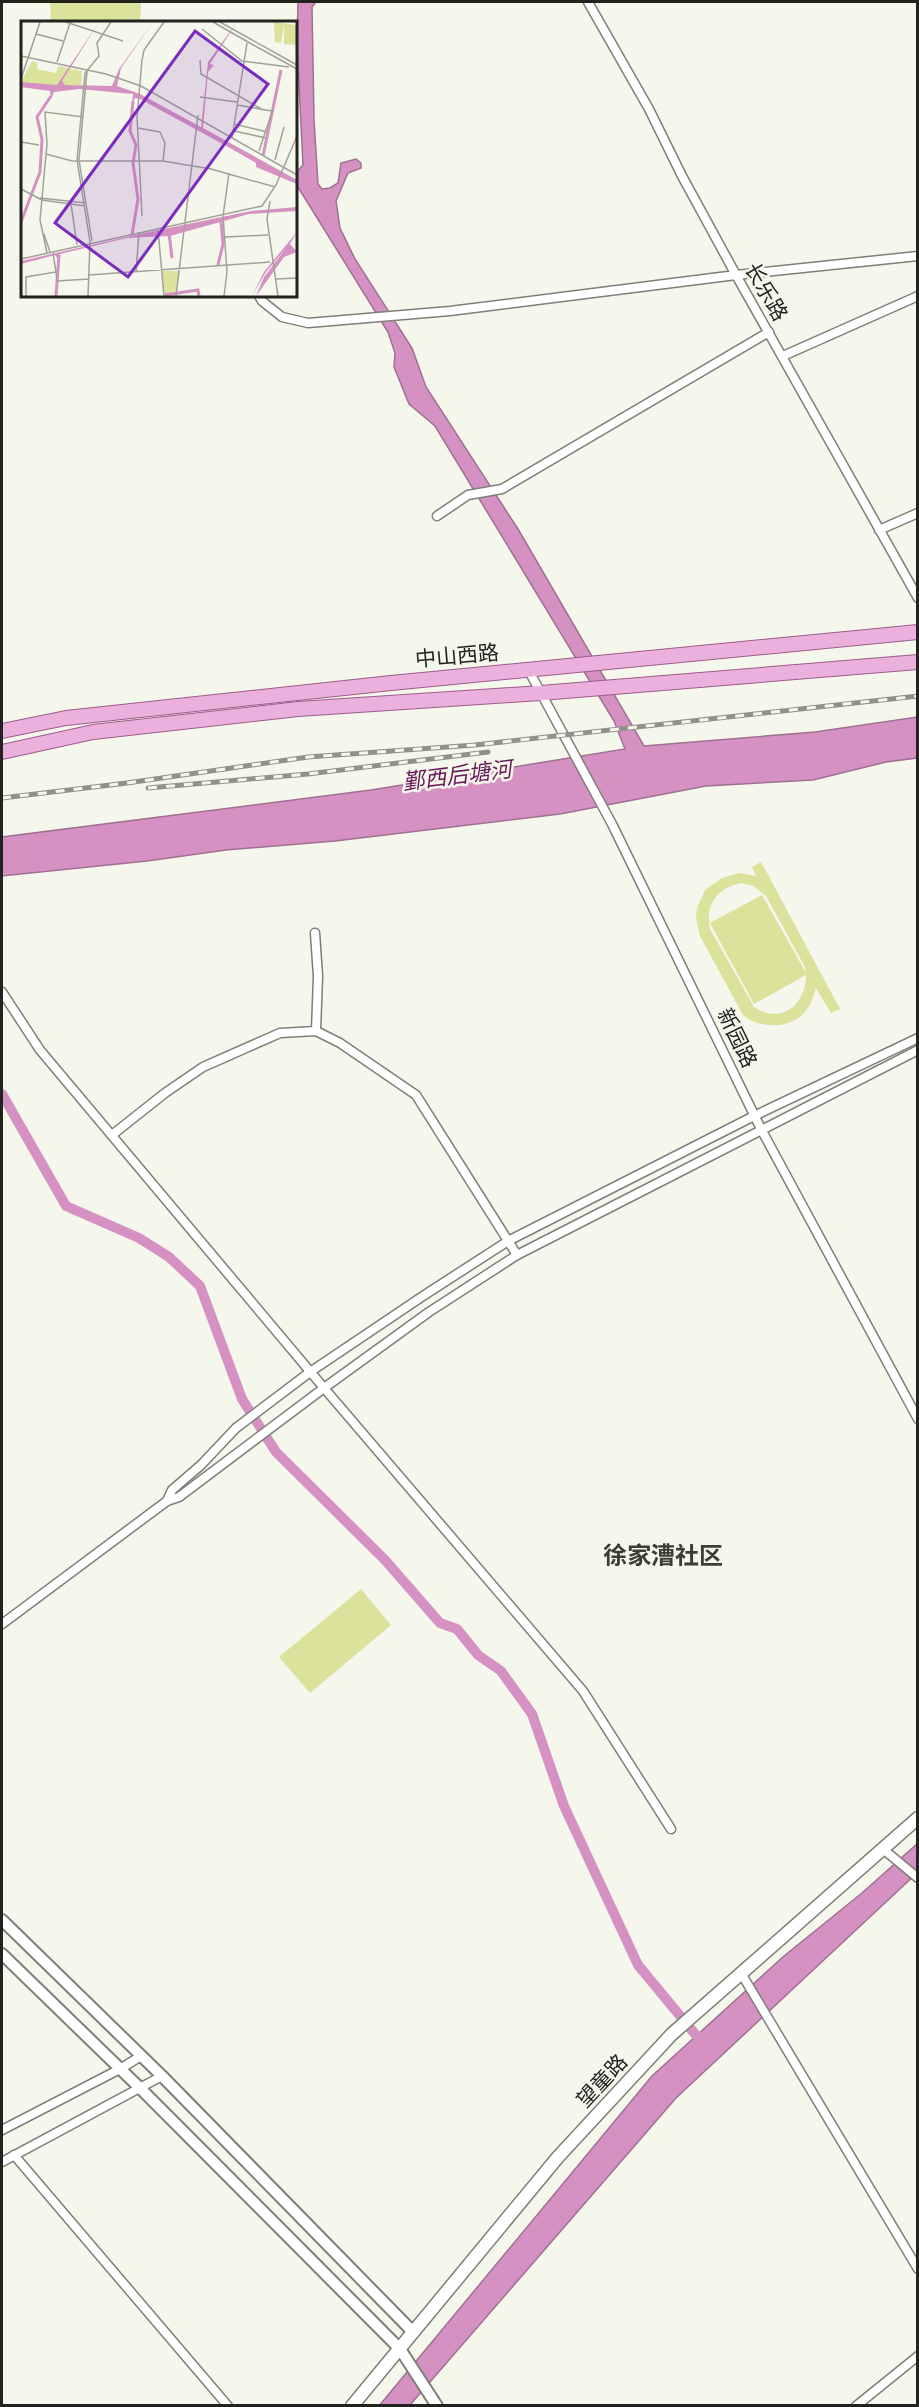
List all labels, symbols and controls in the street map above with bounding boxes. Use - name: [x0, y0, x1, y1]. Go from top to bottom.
- inset map: [21, 21, 297, 297]
- street label: 长乐路: [739, 258, 794, 326]
- street label: 中山西路: [414, 638, 500, 673]
- water label: 鄞西后塘河: [401, 754, 517, 796]
- street label: 新园路: [712, 1004, 763, 1072]
- district label: 徐家漕社区: [603, 1540, 723, 1571]
- street label: 望童路: [570, 2048, 633, 2113]

